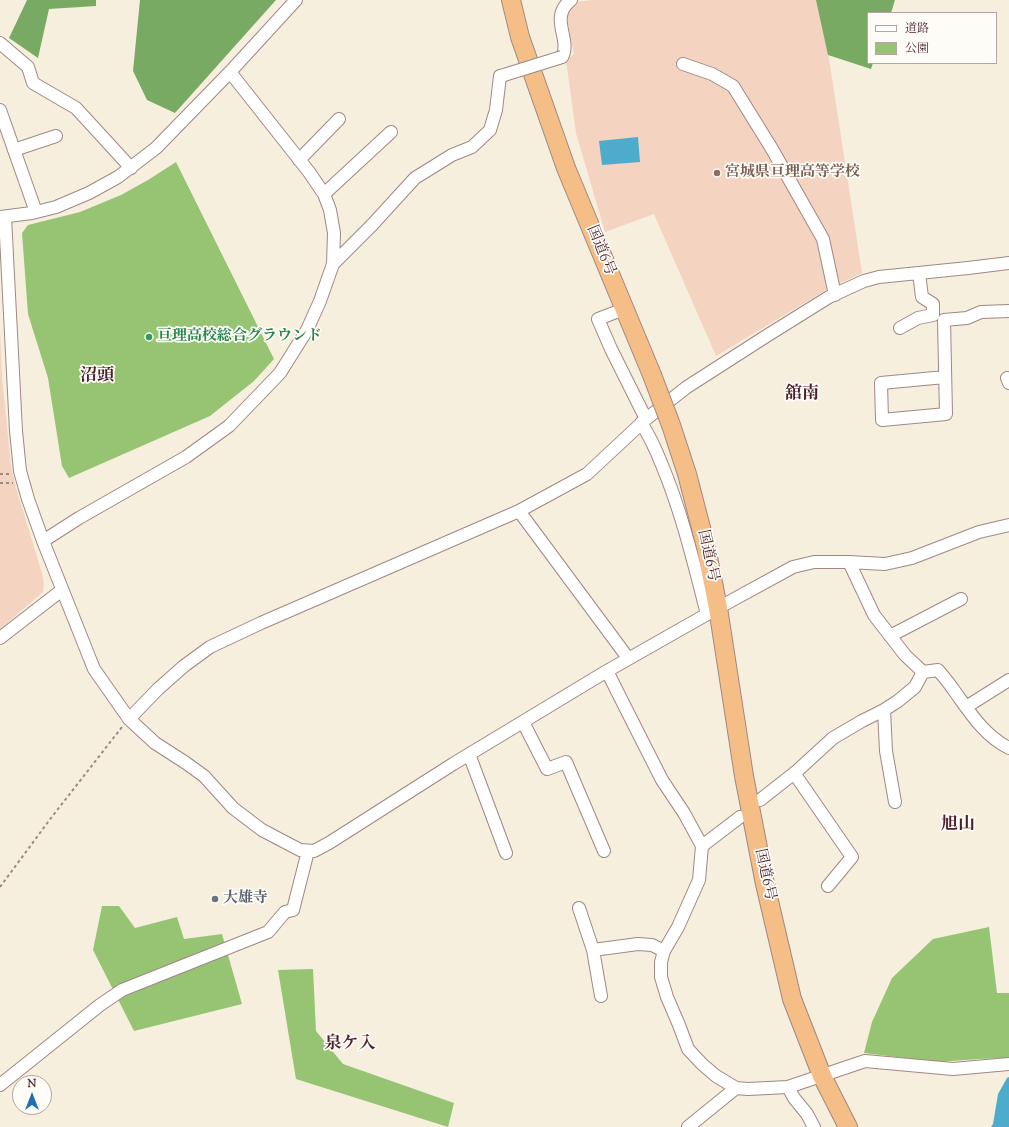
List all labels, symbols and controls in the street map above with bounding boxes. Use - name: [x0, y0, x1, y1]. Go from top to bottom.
- legend: [867, 12, 997, 64]
- text: 道路: [905, 20, 929, 38]
- text: 公園: [905, 40, 929, 58]
- place label: 宮城県亘理高等学校: [725, 164, 860, 182]
- marker: 宮城県亘理高等学校: [712, 168, 722, 178]
- street label: 国道6号: [582, 223, 618, 279]
- place label: 亘理高校総合グラウンド: [157, 328, 322, 346]
- marker: 亘理高校総合グラウンド: [144, 332, 154, 342]
- district label: 沼頭: [80, 367, 114, 387]
- district label: 舘南: [785, 385, 819, 405]
- street label: 国道6号: [693, 528, 721, 584]
- district label: 旭山: [941, 816, 975, 836]
- street label: 国道6号: [750, 847, 778, 903]
- place label: 大雄寺: [223, 890, 268, 908]
- marker: 大雄寺: [210, 894, 220, 904]
- district label: 泉ケ入: [325, 1035, 375, 1055]
- north arrow: [12, 1075, 52, 1115]
- text: N: [28, 1076, 36, 1092]

